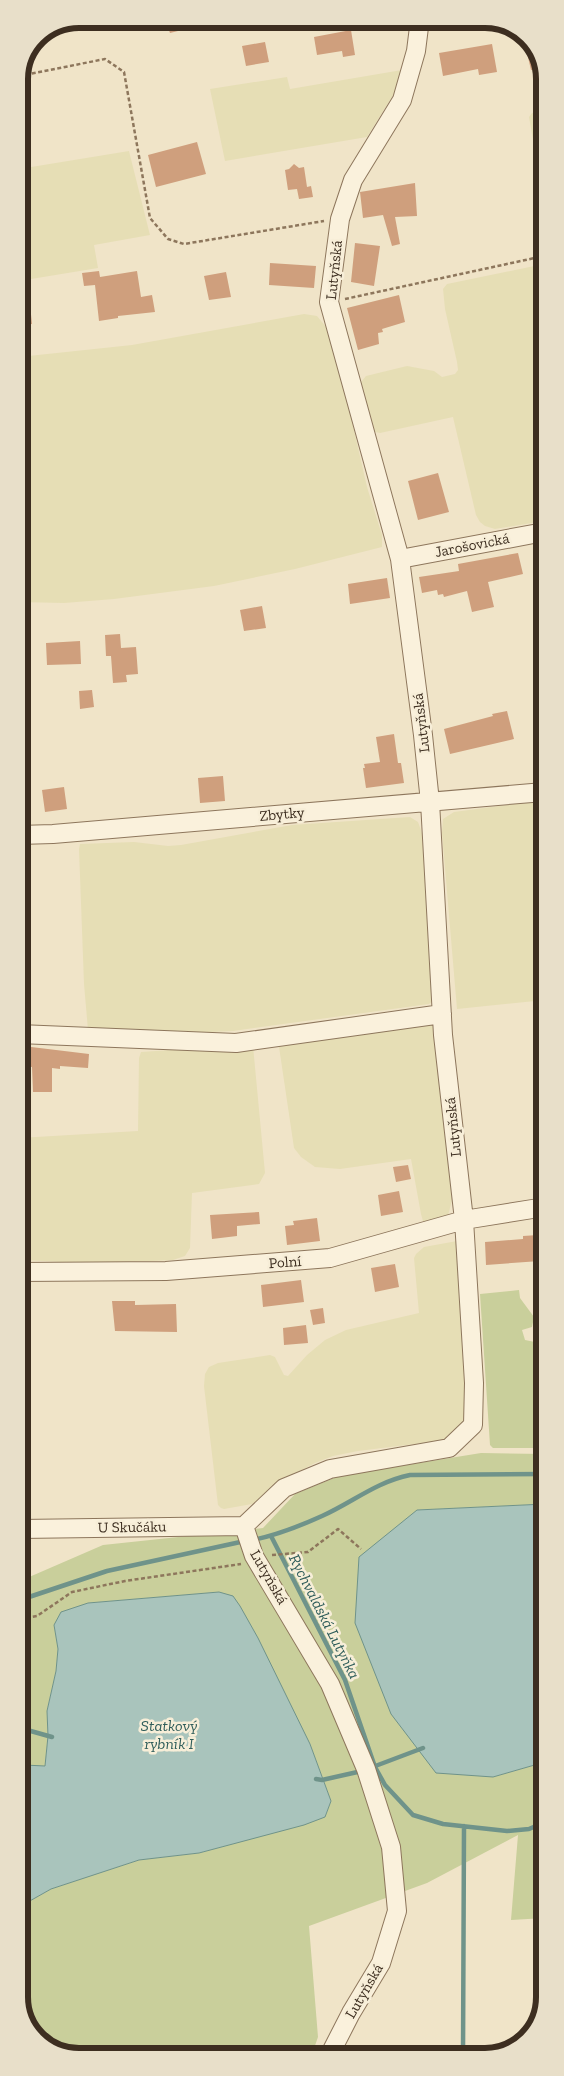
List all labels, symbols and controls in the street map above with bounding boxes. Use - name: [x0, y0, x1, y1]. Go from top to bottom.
- street label: Lutyňská: [322, 239, 346, 301]
- street label: Jarošovická: [433, 529, 511, 561]
- street label: Lutyňská: [408, 692, 434, 754]
- street label: Zbytky: [259, 803, 306, 825]
- street label: Lutyňská: [441, 1096, 465, 1158]
- street label: Polní: [268, 1252, 302, 1272]
- street label: U Skučáku: [97, 1517, 167, 1537]
- street label: Lutyňská: [246, 1547, 292, 1607]
- water label: Rychvaldská Lutyňka: [285, 1551, 364, 1682]
- water label: Statkový rybník I: [141, 1716, 198, 1753]
- street label: Lutyňská: [341, 1961, 387, 2021]

